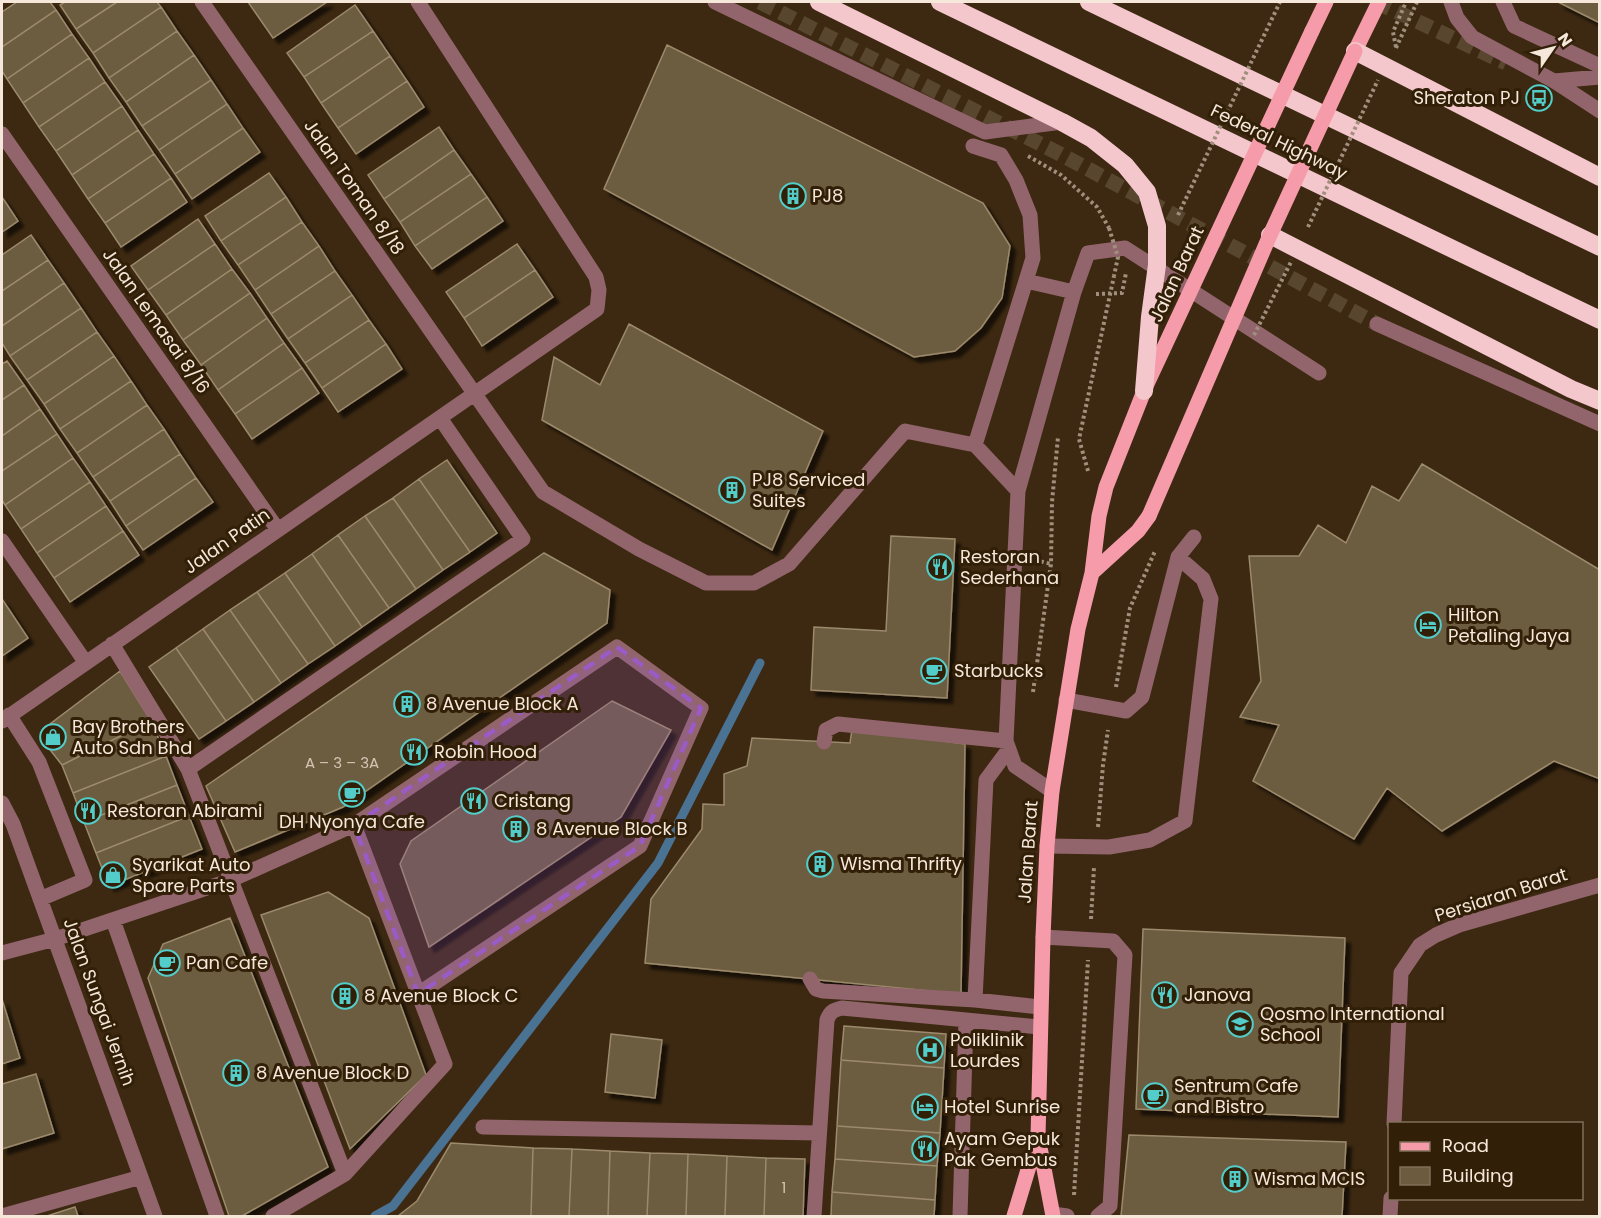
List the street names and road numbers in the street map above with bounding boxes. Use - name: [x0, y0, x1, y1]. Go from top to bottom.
- street label: Federal Highway: [1207, 98, 1352, 186]
- street label: Jalan Toman 8/18: [298, 114, 411, 259]
- street label: Jalan Barat: [1143, 222, 1210, 326]
- street label: Jalan Lemasai 8/16: [97, 243, 216, 398]
- street label: Jalan Patin: [179, 502, 275, 579]
- street label: Jalan Barat: [1011, 800, 1044, 904]
- street label: Persiaran Barat: [1431, 861, 1570, 928]
- street label: Jalan Sungai Jernih: [58, 915, 141, 1089]

